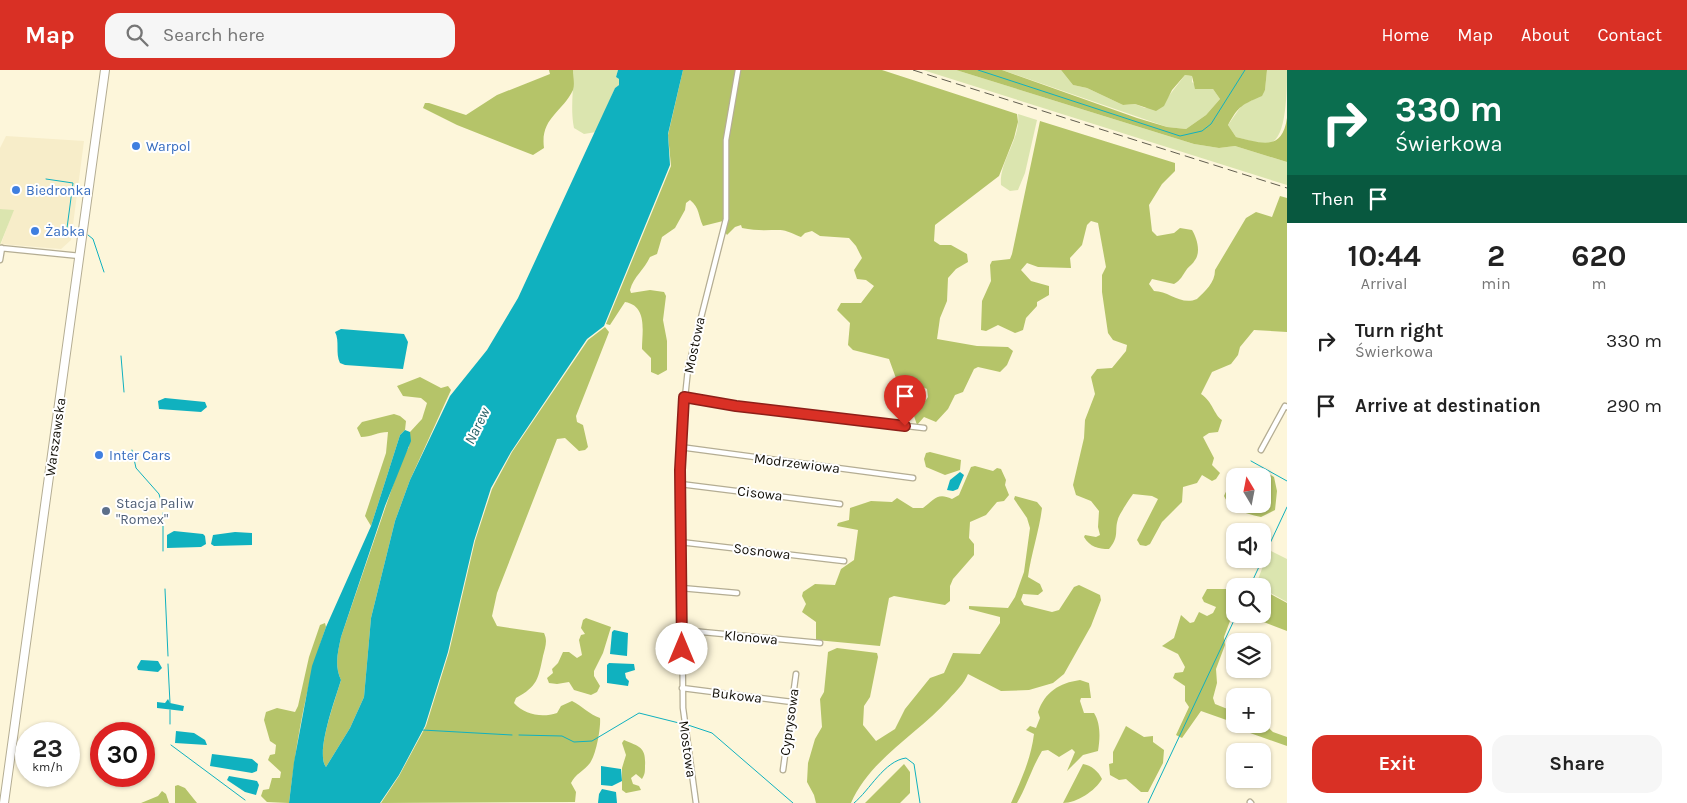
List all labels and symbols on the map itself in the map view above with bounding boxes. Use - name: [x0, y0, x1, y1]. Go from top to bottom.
- place label: Warpol: [146, 138, 191, 155]
- marker: Warpol: [130, 140, 142, 152]
- place label: Biedronka: [26, 182, 91, 199]
- marker: Biedronka: [10, 184, 22, 196]
- place label: Żabka: [45, 223, 85, 240]
- marker: Żabka: [29, 225, 41, 237]
- street label: Mostowa: [680, 315, 709, 375]
- pin: [884, 375, 926, 426]
- street label: Warszawska: [42, 396, 69, 478]
- water label: Narew: [460, 404, 494, 447]
- place label: Inter Cars: [109, 447, 171, 464]
- marker: Inter Cars: [93, 449, 105, 461]
- street label: Modrzewiowa: [753, 450, 841, 477]
- north arrow: [1226, 468, 1271, 512]
- street label: Cisowa: [736, 482, 784, 505]
- place label: Stacja Paliw "Romex": [116, 495, 194, 528]
- marker: Stacja Paliw "Romex": [100, 505, 112, 517]
- street label: Sosnowa: [732, 540, 791, 563]
- position arrow: [655, 622, 707, 674]
- street label: Klonowa: [723, 627, 779, 648]
- street label: Bukowa: [711, 684, 763, 707]
- street label: Cyprysowa: [776, 687, 803, 757]
- street label: Mostowa: [675, 719, 700, 779]
- speed limit sign: 30: [90, 722, 155, 787]

